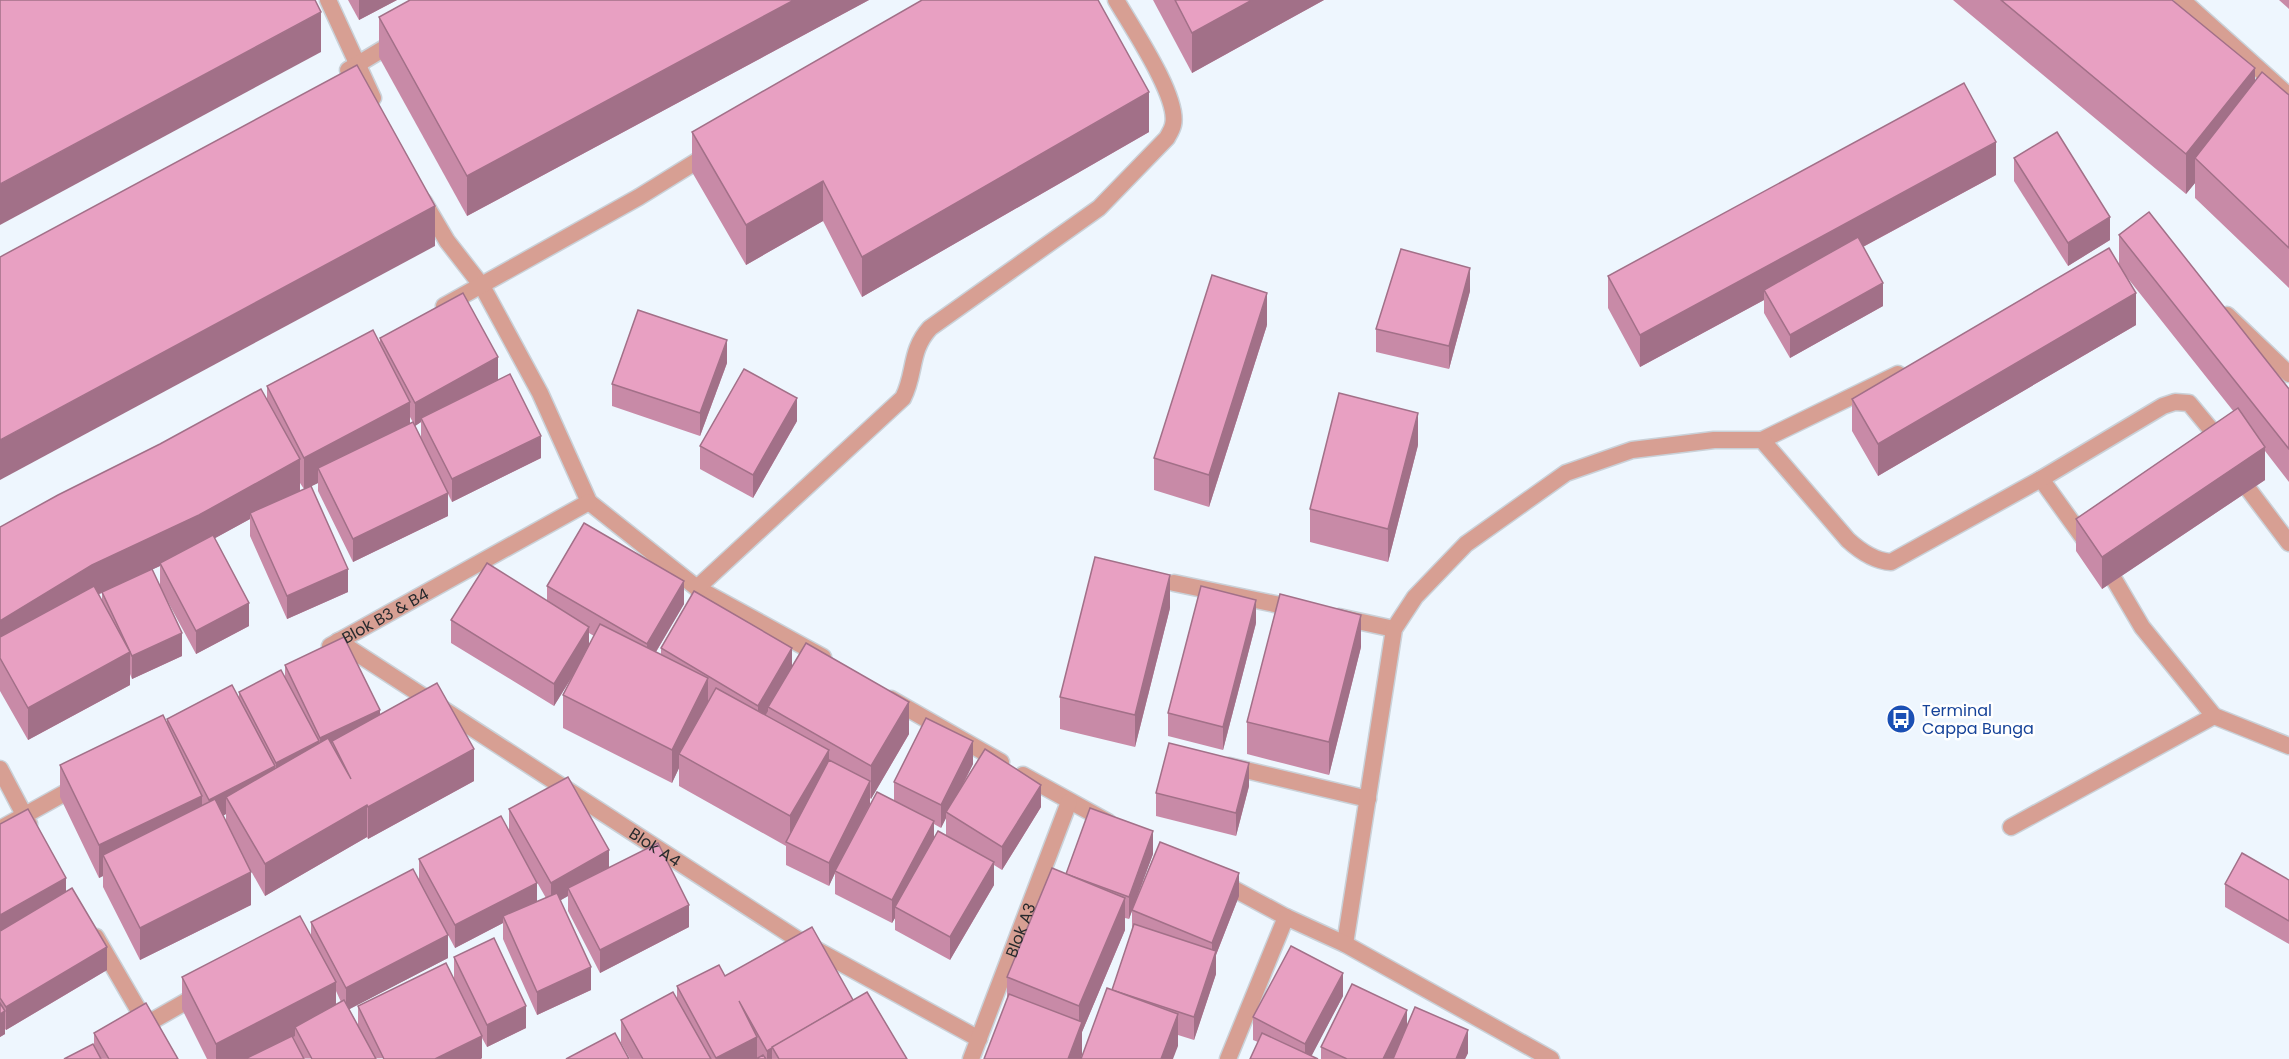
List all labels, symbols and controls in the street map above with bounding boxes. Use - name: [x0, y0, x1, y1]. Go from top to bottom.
- street label: Blok B3 & B4: [337, 582, 433, 649]
- place label: Terminal Cappa Bunga: [1922, 699, 2034, 740]
- bus stop icon: Terminal Cappa Bunga: [1885, 703, 1917, 735]
- street label: Blok A4: [625, 822, 685, 872]
- street label: Blok A3: [999, 899, 1041, 961]

